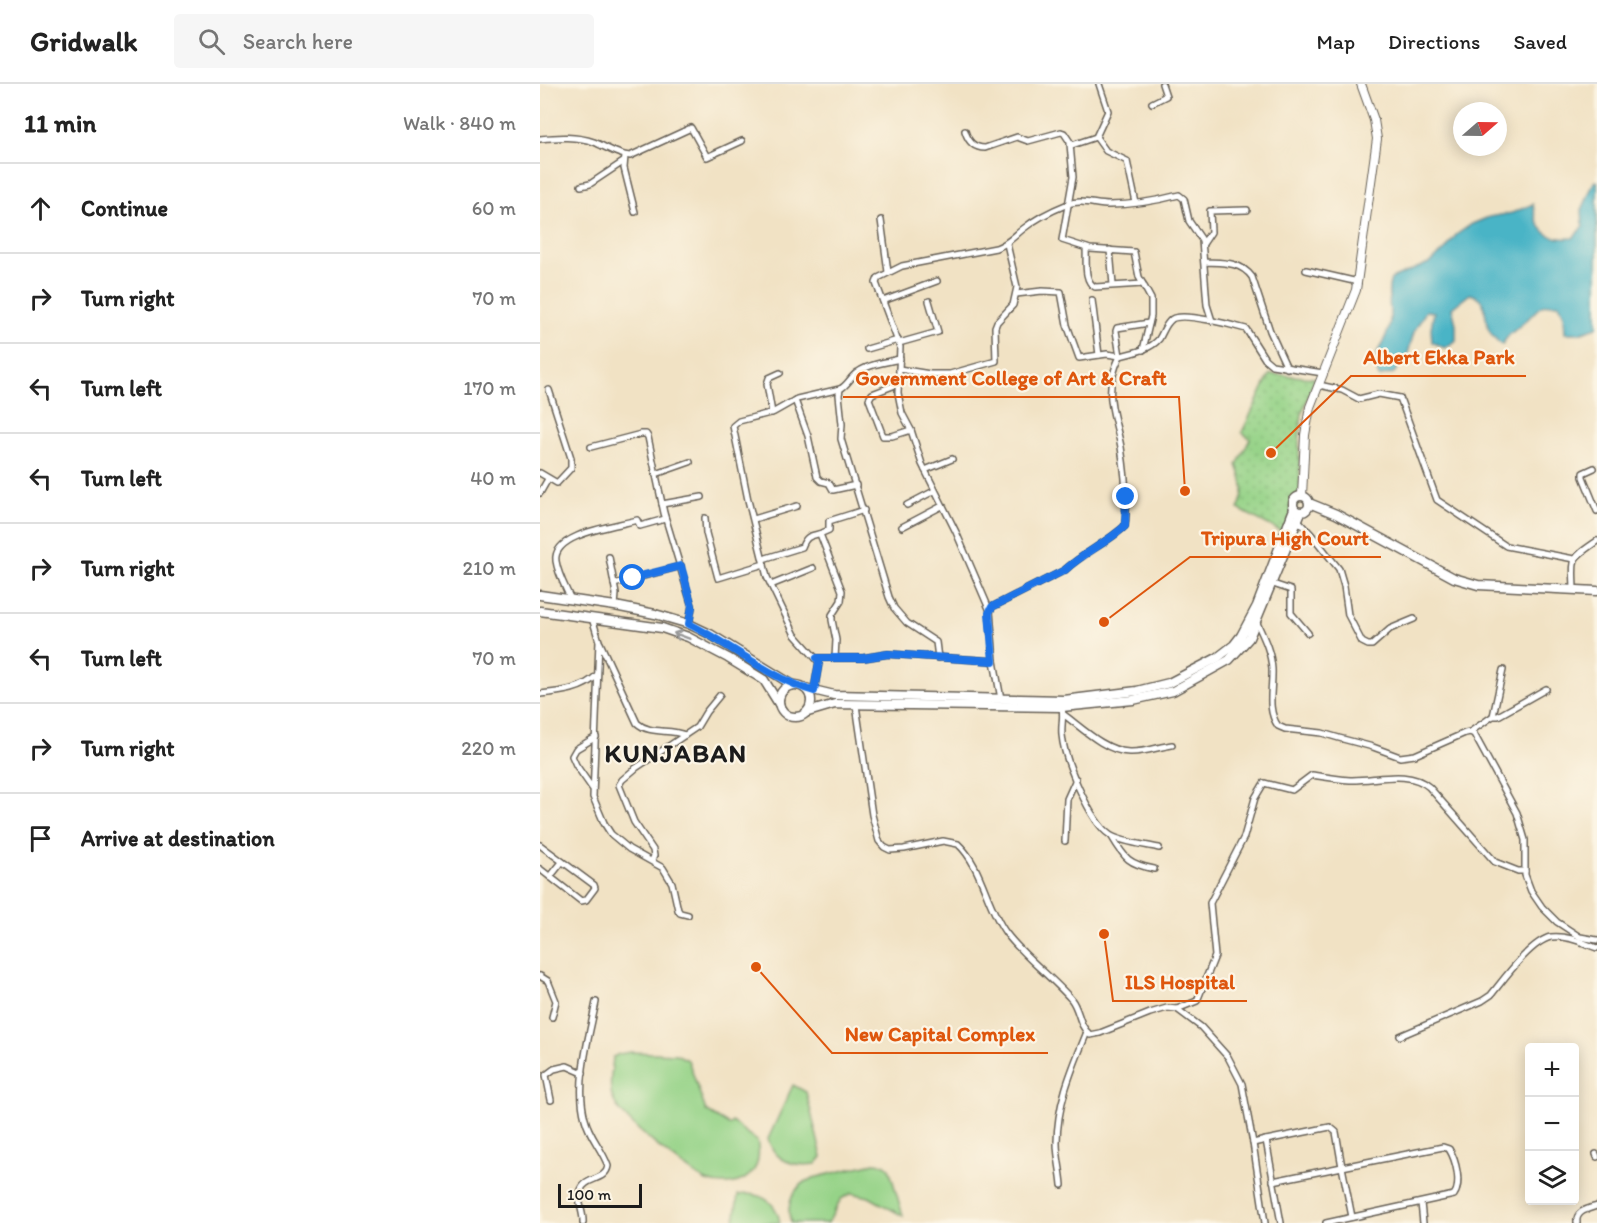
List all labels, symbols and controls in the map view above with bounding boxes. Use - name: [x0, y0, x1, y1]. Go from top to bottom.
- search box: [174, 14, 594, 68]
- text: Gridwalk: [30, 24, 138, 58]
- icon: search: [195, 25, 228, 58]
- text: Search here: [243, 28, 353, 55]
- text: Map: [1317, 29, 1355, 54]
- text: Directions: [1388, 29, 1480, 54]
- text: Saved: [1513, 29, 1567, 54]
- north arrow: [1453, 102, 1507, 156]
- text: 11 min: [24, 107, 96, 139]
- text: Walk · 840 m: [403, 111, 516, 135]
- icon: ahead: [24, 192, 57, 225]
- text: Continue: [81, 195, 168, 222]
- text: 60 m: [472, 196, 516, 220]
- icon: right: [24, 282, 57, 315]
- text: Turn right: [81, 285, 175, 312]
- text: 70 m: [472, 286, 516, 310]
- callout: Albert Ekka Park: [1351, 337, 1526, 376]
- text: Albert Ekka Park: [1362, 344, 1515, 369]
- callout: Government College of Art & Craft: [843, 358, 1179, 397]
- text: Government College of Art & Craft: [855, 365, 1167, 391]
- icon: left: [24, 372, 57, 405]
- text: Turn left: [81, 375, 162, 402]
- text: 170 m: [463, 376, 516, 400]
- icon: left: [24, 462, 57, 495]
- text: Turn left: [81, 465, 162, 492]
- text: 40 m: [470, 466, 516, 490]
- route end: [1112, 483, 1138, 509]
- callout: Tripura High Court: [1190, 518, 1381, 557]
- text: Tripura High Court: [1200, 525, 1369, 551]
- icon: right: [24, 552, 57, 585]
- text: Turn right: [81, 555, 175, 582]
- text: 210 m: [463, 556, 516, 580]
- route start: [619, 564, 645, 590]
- one-way arrow: [673, 629, 692, 640]
- icon: left: [24, 642, 57, 675]
- text: Turn left: [81, 645, 162, 672]
- text: 70 m: [472, 646, 516, 670]
- icon: right: [24, 732, 57, 765]
- text: Turn right: [81, 735, 175, 762]
- text: 220 m: [461, 736, 516, 760]
- district label: KUNJABAN: [604, 737, 748, 769]
- icon: arrive: [24, 822, 57, 855]
- text: Arrive at destination: [81, 825, 275, 852]
- callout: ILS Hospital: [1113, 962, 1247, 1001]
- text: ILS Hospital: [1125, 969, 1236, 995]
- callout: New Capital Complex: [832, 1014, 1048, 1053]
- text: New Capital Complex: [845, 1021, 1035, 1047]
- map controls: [1525, 1043, 1579, 1205]
- button: +: [1525, 1043, 1579, 1097]
- button: −: [1525, 1097, 1579, 1151]
- button: layers: [1525, 1151, 1579, 1205]
- scale bar: [558, 1181, 642, 1208]
- text: 100 m: [567, 1185, 611, 1204]

